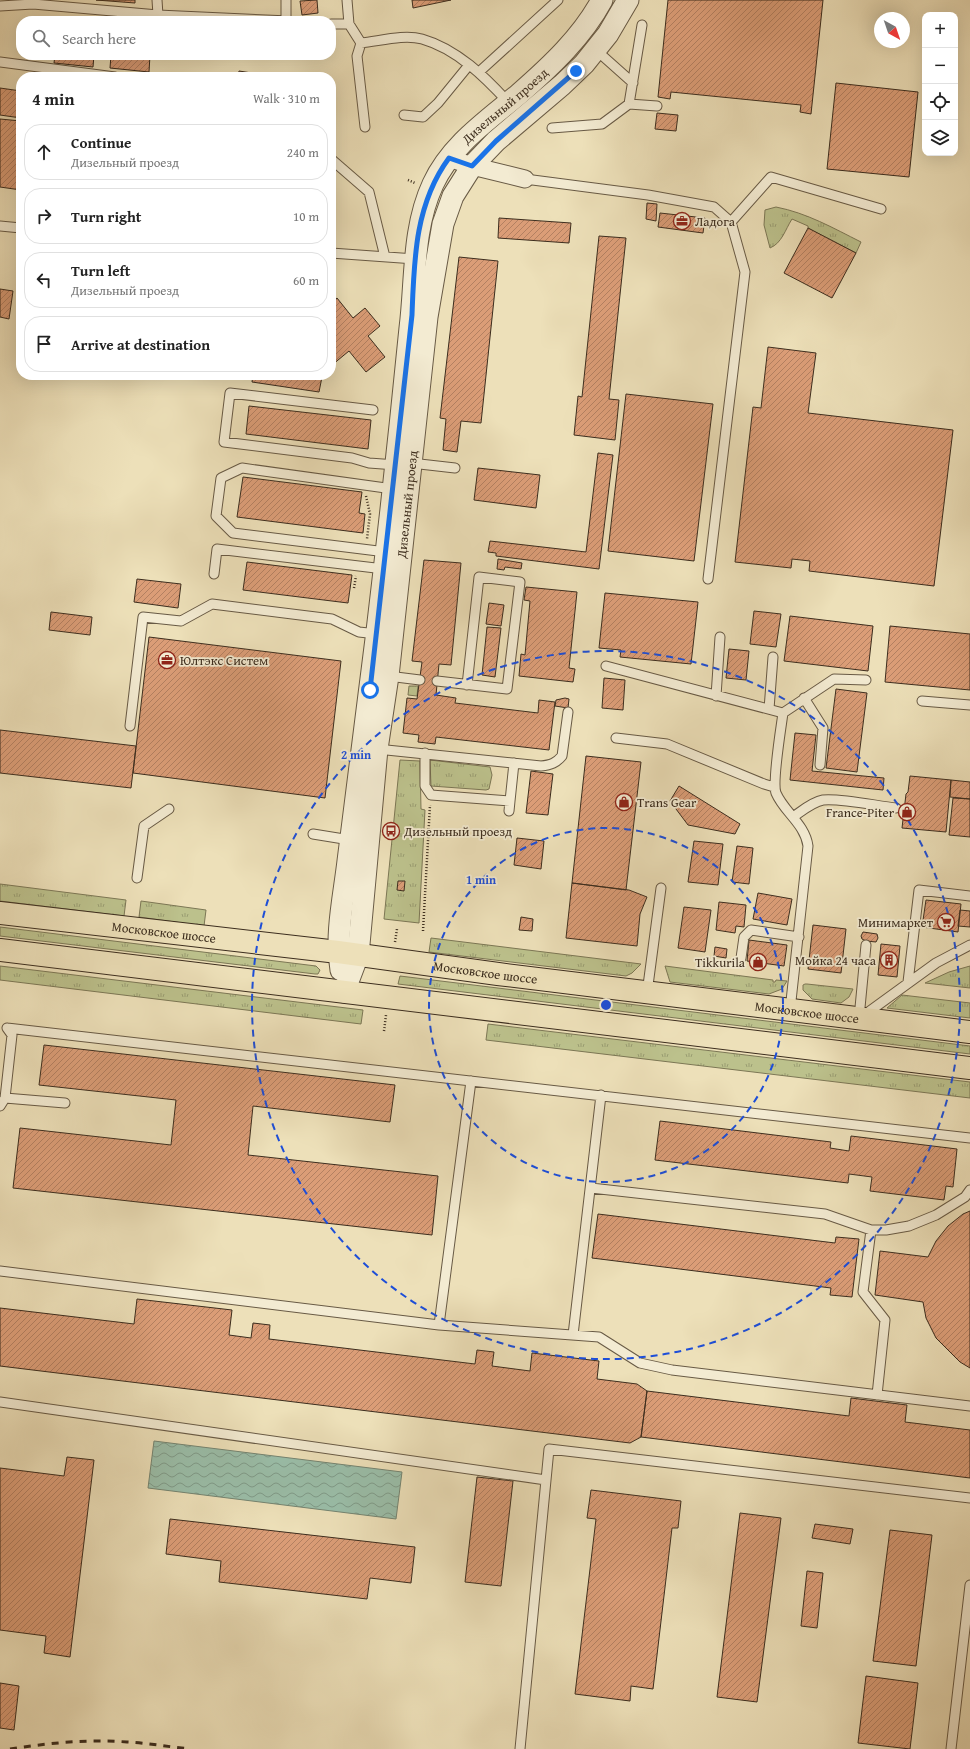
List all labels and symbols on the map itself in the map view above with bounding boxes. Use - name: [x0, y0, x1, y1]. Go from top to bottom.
- north arrow: [874, 12, 910, 48]
- route end: [567, 62, 585, 80]
- street label: Дизельный проезд: [457, 64, 552, 149]
- office icon: Ладога: [672, 211, 692, 231]
- place label: Ладога: [695, 212, 736, 231]
- street label: Дизельный проезд: [392, 450, 422, 560]
- office icon: Юлтэкс Систем: [157, 650, 177, 670]
- place label: Юлтэкс Систем: [180, 651, 268, 670]
- route start: [361, 681, 379, 699]
- text: 2 min: [341, 746, 371, 763]
- shop icon: Trans Gear: [614, 792, 634, 812]
- place label: Trans Gear: [637, 793, 697, 812]
- shop icon: France-Piter: [897, 802, 917, 822]
- place label: France-Piter: [826, 803, 895, 822]
- bus stop icon: Дизельный проезд: [381, 821, 401, 841]
- place label: Дизельный проезд: [403, 822, 512, 841]
- text: 1 min: [466, 871, 496, 888]
- supermarket icon: Минимаркет: [936, 912, 956, 932]
- place label: Минимаркет: [858, 913, 934, 932]
- street label: Московское шоссе: [111, 917, 217, 948]
- building icon: Мойка 24 часа: [879, 950, 899, 970]
- place label: Мойка 24 часа: [795, 951, 877, 970]
- shop icon: Tikkurila: [748, 952, 768, 972]
- place label: Tikkurila: [695, 953, 746, 972]
- street label: Московское шоссе: [432, 956, 538, 989]
- street label: Московское шоссе: [754, 997, 860, 1028]
- centre of rings: [599, 998, 613, 1012]

